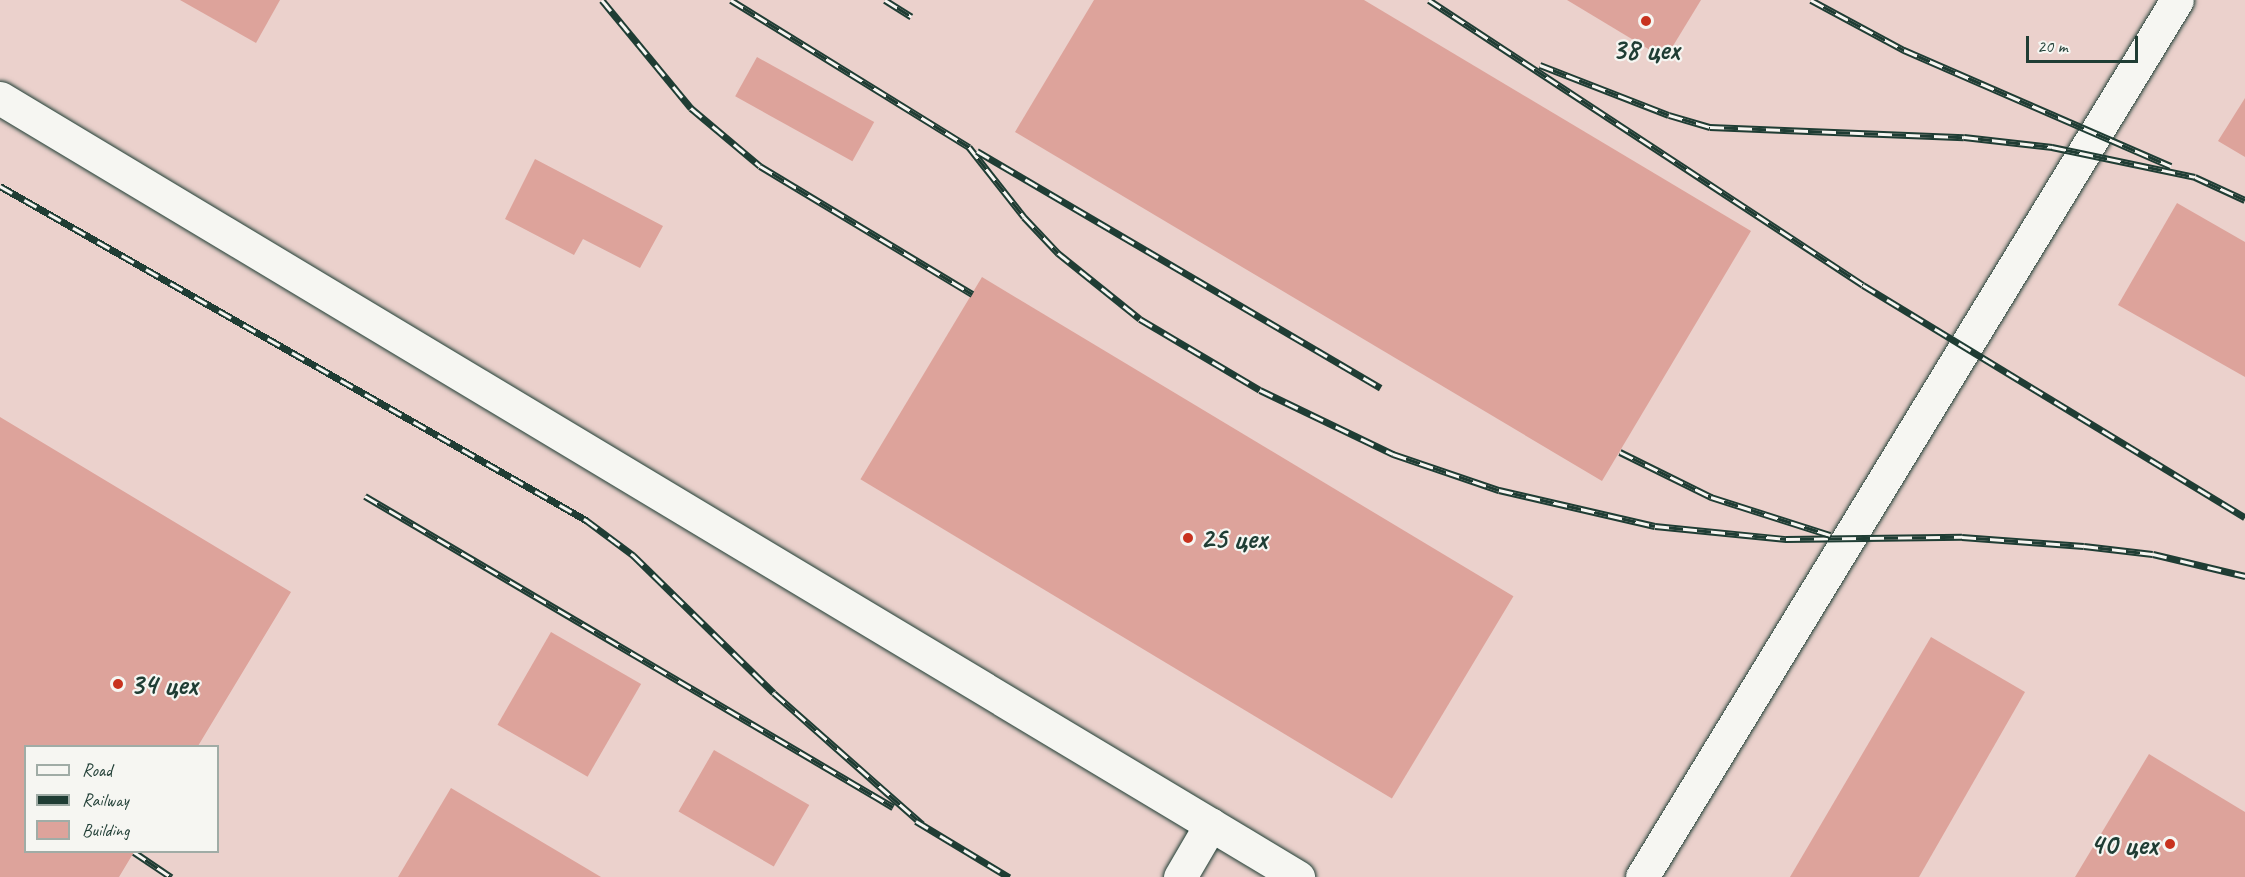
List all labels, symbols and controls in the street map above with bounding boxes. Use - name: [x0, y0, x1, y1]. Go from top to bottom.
- marker: 38 цех: [1639, 14, 1653, 28]
- scale bar: [2029, 24, 2142, 62]
- place label: 38 цех: [1612, 31, 1680, 67]
- text: 20 m: [2037, 35, 2068, 57]
- place label: 25 цех: [1200, 520, 1267, 556]
- marker: 25 цех: [1181, 531, 1195, 545]
- place label: 34 цех: [130, 666, 198, 702]
- marker: 34 цех: [111, 677, 125, 691]
- legend: [24, 745, 219, 853]
- text: Road: [82, 759, 112, 781]
- text: Railway: [82, 789, 129, 811]
- text: Building: [82, 819, 129, 841]
- place label: 40 цех: [2090, 826, 2158, 862]
- marker: 40 цех: [2163, 837, 2177, 851]

